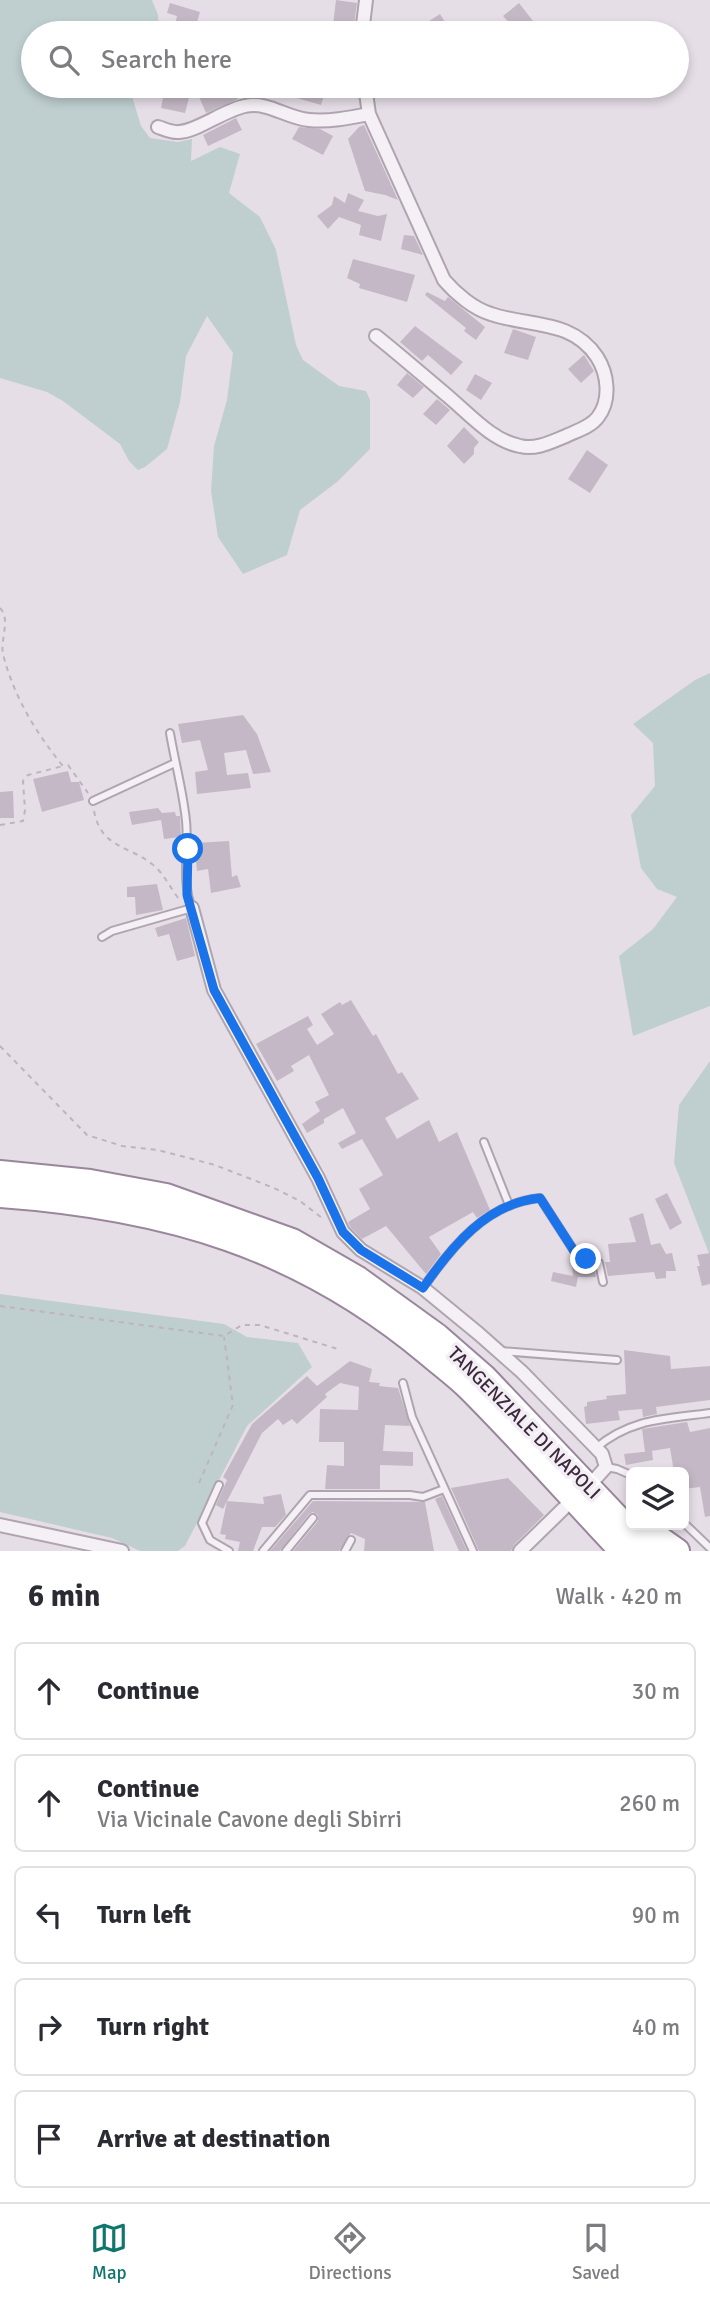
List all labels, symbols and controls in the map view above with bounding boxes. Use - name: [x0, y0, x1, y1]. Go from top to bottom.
- search box: [21, 21, 689, 98]
- icon: search: [45, 41, 83, 79]
- text: Search here: [101, 44, 232, 76]
- route start: [172, 833, 203, 864]
- route end: [570, 1243, 601, 1274]
- street label: TANGENZIALE DI NAPOLI: [443, 1342, 605, 1504]
- map controls: [626, 1467, 689, 1530]
- button: layers: [626, 1467, 689, 1530]
- text: 6 min: [28, 1578, 100, 1615]
- text: Walk · 420 m: [556, 1582, 682, 1611]
- icon: ahead: [30, 1672, 68, 1710]
- text: Continue: [97, 1675, 199, 1707]
- text: 30 m: [632, 1677, 680, 1706]
- text: Continue: [97, 1773, 199, 1805]
- icon: ahead: [30, 1784, 68, 1822]
- text: 260 m: [619, 1789, 680, 1818]
- text: Via Vicinale Cavone degli Sbirri: [97, 1805, 402, 1834]
- icon: left: [30, 1896, 68, 1934]
- text: Turn left: [97, 1899, 191, 1931]
- text: 90 m: [632, 1901, 680, 1930]
- icon: right: [30, 2008, 68, 2046]
- text: Turn right: [97, 2011, 209, 2043]
- text: 40 m: [632, 2013, 680, 2042]
- icon: arrive: [30, 2120, 68, 2158]
- text: Arrive at destination: [97, 2123, 330, 2155]
- tab: Map: [90, 2219, 128, 2285]
- tab: Directions: [309, 2219, 392, 2285]
- tab: Saved: [572, 2219, 620, 2285]

